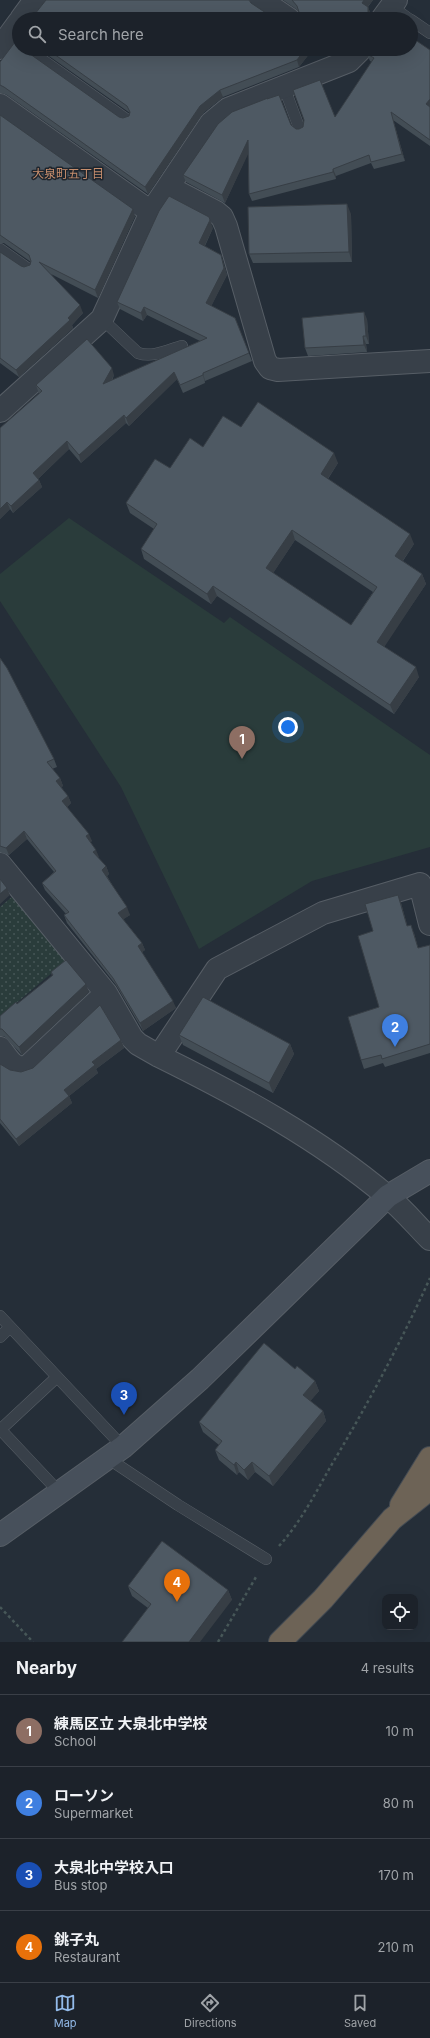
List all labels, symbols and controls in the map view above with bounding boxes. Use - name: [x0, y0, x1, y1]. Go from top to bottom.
- search box: [12, 12, 418, 56]
- icon: search: [26, 23, 48, 45]
- text: Search here: [58, 25, 144, 44]
- district label: 大泉町五丁目: [32, 166, 104, 181]
- your location: [278, 717, 298, 737]
- pin: 1: [229, 726, 255, 759]
- pin: 2: [382, 1014, 408, 1047]
- pin: 3: [111, 1382, 137, 1415]
- pin: 4: [164, 1569, 190, 1602]
- map controls: [382, 1594, 418, 1630]
- button: locate: [382, 1594, 418, 1630]
- text: Nearby: [16, 1658, 77, 1678]
- text: 4 results: [361, 1660, 414, 1676]
- text: 練馬区立 大泉北中学校: [54, 1714, 208, 1733]
- text: 1: [26, 1723, 32, 1739]
- text: 10 m: [385, 1723, 414, 1739]
- text: School: [54, 1733, 96, 1749]
- text: ローソン: [54, 1786, 114, 1805]
- text: 2: [25, 1795, 33, 1811]
- text: 80 m: [383, 1795, 414, 1811]
- text: Supermarket: [54, 1805, 133, 1821]
- text: 大泉北中学校入口: [54, 1858, 174, 1877]
- text: 3: [25, 1867, 33, 1883]
- text: 170 m: [378, 1867, 414, 1883]
- text: Bus stop: [54, 1877, 107, 1893]
- text: 銚子丸: [54, 1930, 99, 1949]
- text: 4: [25, 1939, 33, 1955]
- text: 210 m: [378, 1939, 414, 1955]
- text: Restaurant: [54, 1949, 120, 1965]
- tab: Map: [54, 1992, 77, 2030]
- tab: Directions: [184, 1992, 237, 2030]
- tab: Saved: [344, 1992, 376, 2030]

